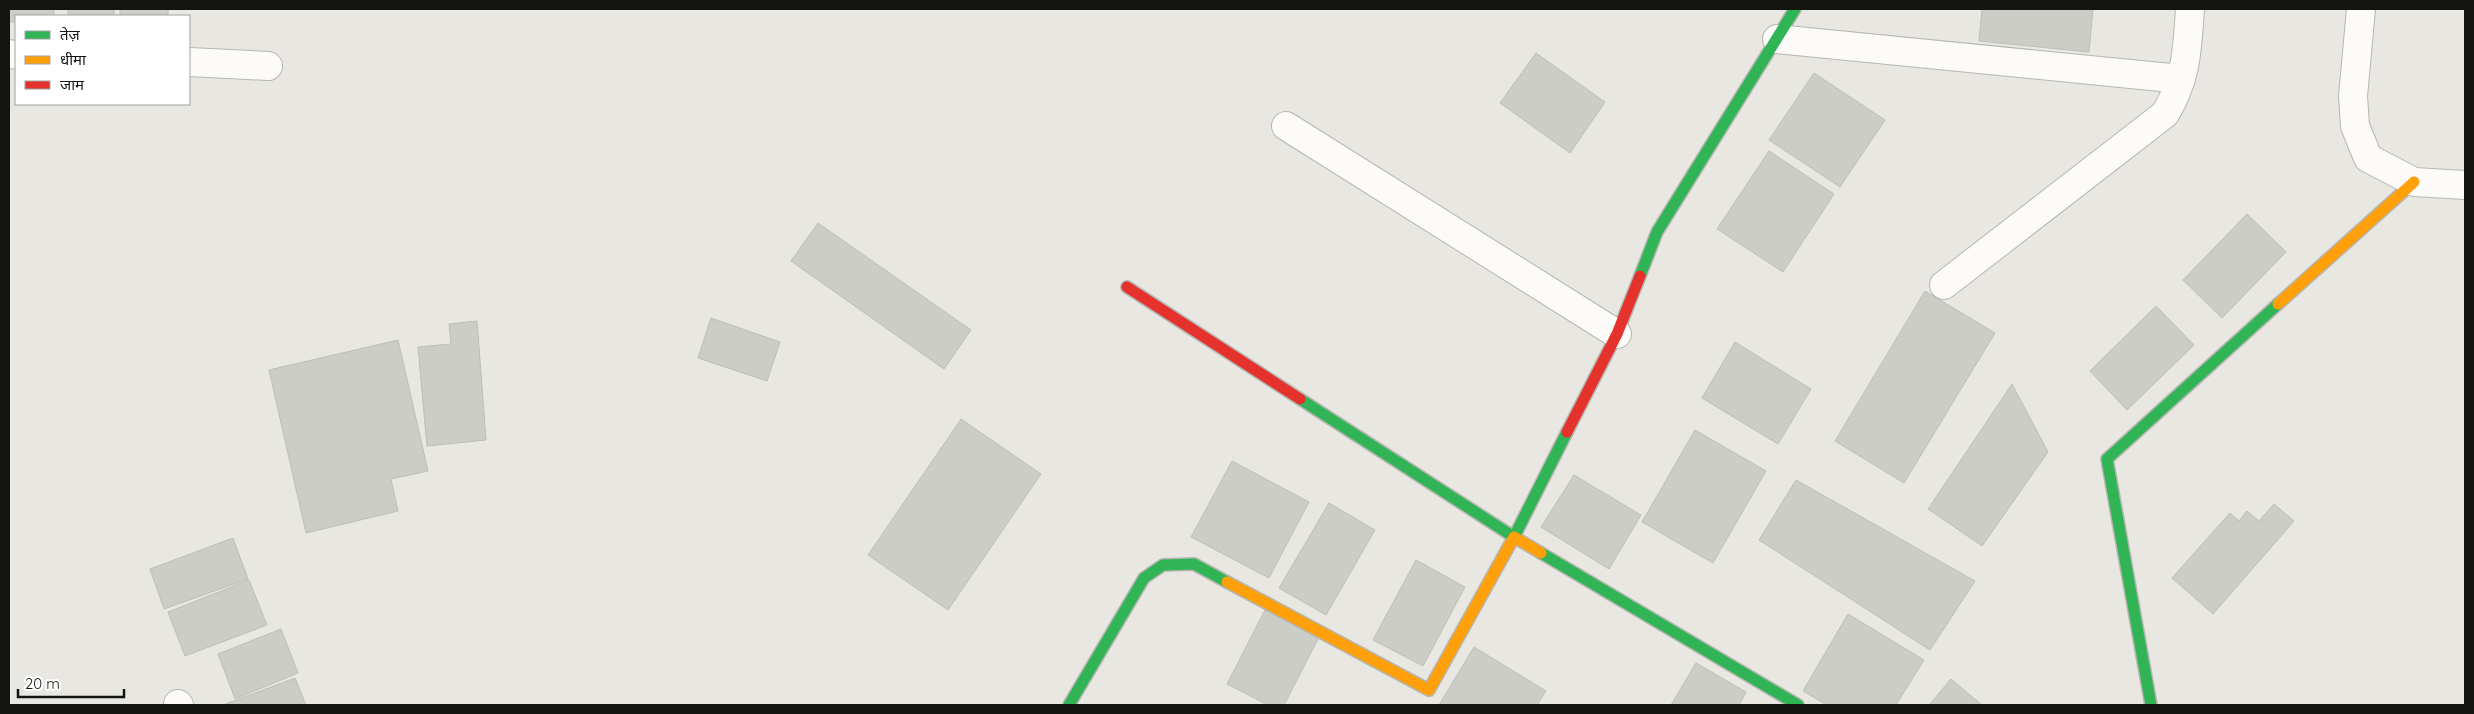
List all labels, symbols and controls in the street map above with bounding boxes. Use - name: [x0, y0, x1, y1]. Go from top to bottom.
- legend: [15, 15, 190, 105]
- text: तेज़: [60, 25, 81, 44]
- text: धीमा: [60, 50, 87, 69]
- text: जाम: [60, 75, 85, 94]
- scale bar: [18, 666, 124, 698]
- text: 20 m: [25, 674, 60, 693]

